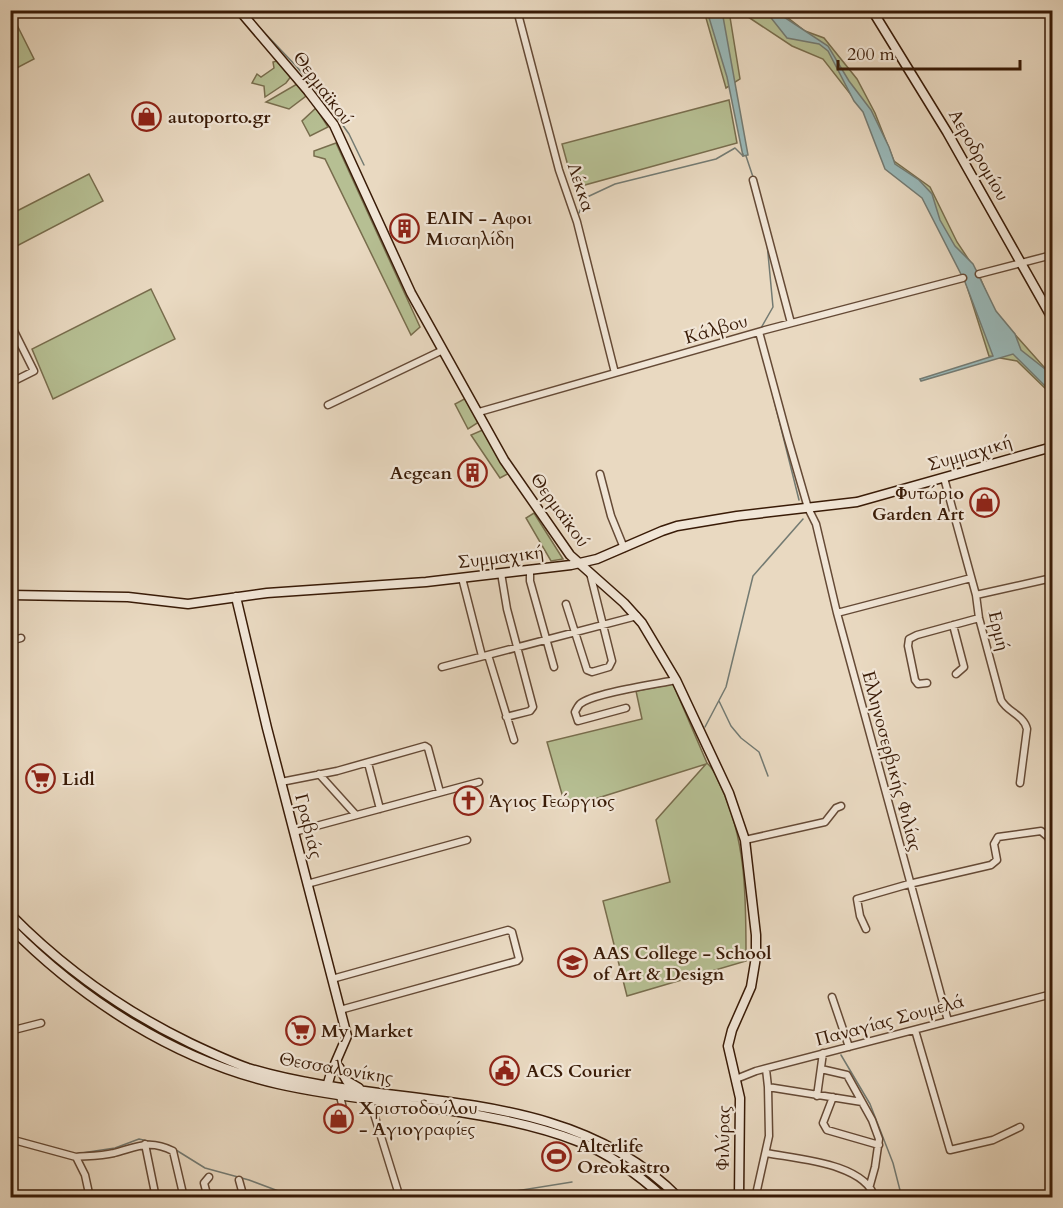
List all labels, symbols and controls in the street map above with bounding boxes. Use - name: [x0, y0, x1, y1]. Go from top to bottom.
- scale bar: [838, 33, 1020, 71]
- text: 200 m: [847, 42, 895, 67]
- street label: Θερμαϊκού: [287, 46, 359, 130]
- shop icon: autoporto.gr: [131, 101, 163, 133]
- place label: autoporto.gr: [168, 105, 271, 130]
- street label: Αεροδρομίου: [942, 105, 1015, 206]
- street label: Λέκκα: [561, 160, 600, 215]
- place label: ΕΛΙΝ - Αφοι Μισαηλίδη: [426, 206, 533, 252]
- building icon: ΕΛΙΝ - Αφοι Μισαηλίδη: [389, 212, 421, 244]
- street label: Κάλβου: [682, 309, 751, 350]
- street label: Συμμαχική: [925, 429, 1015, 477]
- building icon: Aegean: [457, 457, 489, 489]
- place label: Aegean: [390, 461, 452, 486]
- street label: Θερμαϊκού: [524, 468, 595, 553]
- place label: Φυτώριο Garden Art: [872, 481, 965, 527]
- shop icon: Φυτώριο Garden Art: [969, 487, 1001, 519]
- street label: Συμμαχική: [456, 540, 546, 575]
- street label: Ερμή: [982, 609, 1015, 654]
- street label: Ελληνοσερβικής Φιλίας: [855, 668, 928, 854]
- supermarket icon: Lidl: [25, 763, 57, 795]
- place label: Lidl: [62, 767, 95, 792]
- church icon: Άγιος Γεώργιος: [452, 785, 484, 817]
- place label: Άγιος Γεώργιος: [488, 789, 615, 814]
- street label: Γραβιάς: [288, 791, 329, 862]
- place label: AAS College - School of Art & Design: [593, 941, 772, 987]
- school or university icon: AAS College - School of Art & Design: [556, 947, 588, 979]
- street label: Παναγίας Σουμελά: [813, 989, 968, 1052]
- supermarket icon: My Market: [284, 1015, 316, 1047]
- place label: My Market: [321, 1019, 413, 1044]
- street label: Θεσσαλονίκης: [277, 1046, 395, 1091]
- public building icon: ACS Courier: [489, 1055, 521, 1087]
- place label: ACS Courier: [526, 1059, 632, 1084]
- place label: Χριστοδούλου - Αγιογραφίες: [359, 1096, 478, 1142]
- shop icon: Χριστοδούλου - Αγιογραφίες: [322, 1102, 354, 1134]
- street label: Φιλύρας: [710, 1105, 737, 1171]
- place label: Alterlife Oreokastro: [577, 1134, 670, 1180]
- sports icon: Alterlife Oreokastro: [540, 1140, 572, 1172]

